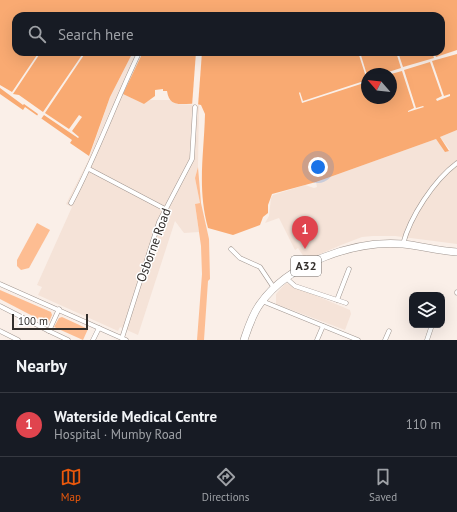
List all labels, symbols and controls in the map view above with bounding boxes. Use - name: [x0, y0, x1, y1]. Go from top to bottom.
- search box: [12, 12, 445, 56]
- icon: search: [26, 23, 48, 45]
- text: Search here: [58, 25, 134, 44]
- north arrow: [361, 68, 397, 104]
- your location: [308, 157, 328, 177]
- street label: Osborne Road: [132, 206, 175, 284]
- pin: 1: [292, 216, 318, 249]
- road number: A32: [291, 256, 321, 276]
- map controls: [409, 292, 445, 328]
- button: layers: [409, 292, 445, 328]
- scale bar: [12, 312, 88, 331]
- text: 100 m: [18, 314, 48, 328]
- text: Nearby: [16, 355, 67, 377]
- text: Waterside Medical Centre: [54, 407, 217, 426]
- text: 1: [25, 416, 33, 433]
- text: 110 m: [406, 416, 441, 433]
- text: Hospital · Mumby Road: [54, 426, 182, 443]
- tab: Map: [60, 466, 82, 504]
- tab: Directions: [202, 466, 249, 504]
- tab: Saved: [369, 466, 397, 504]

